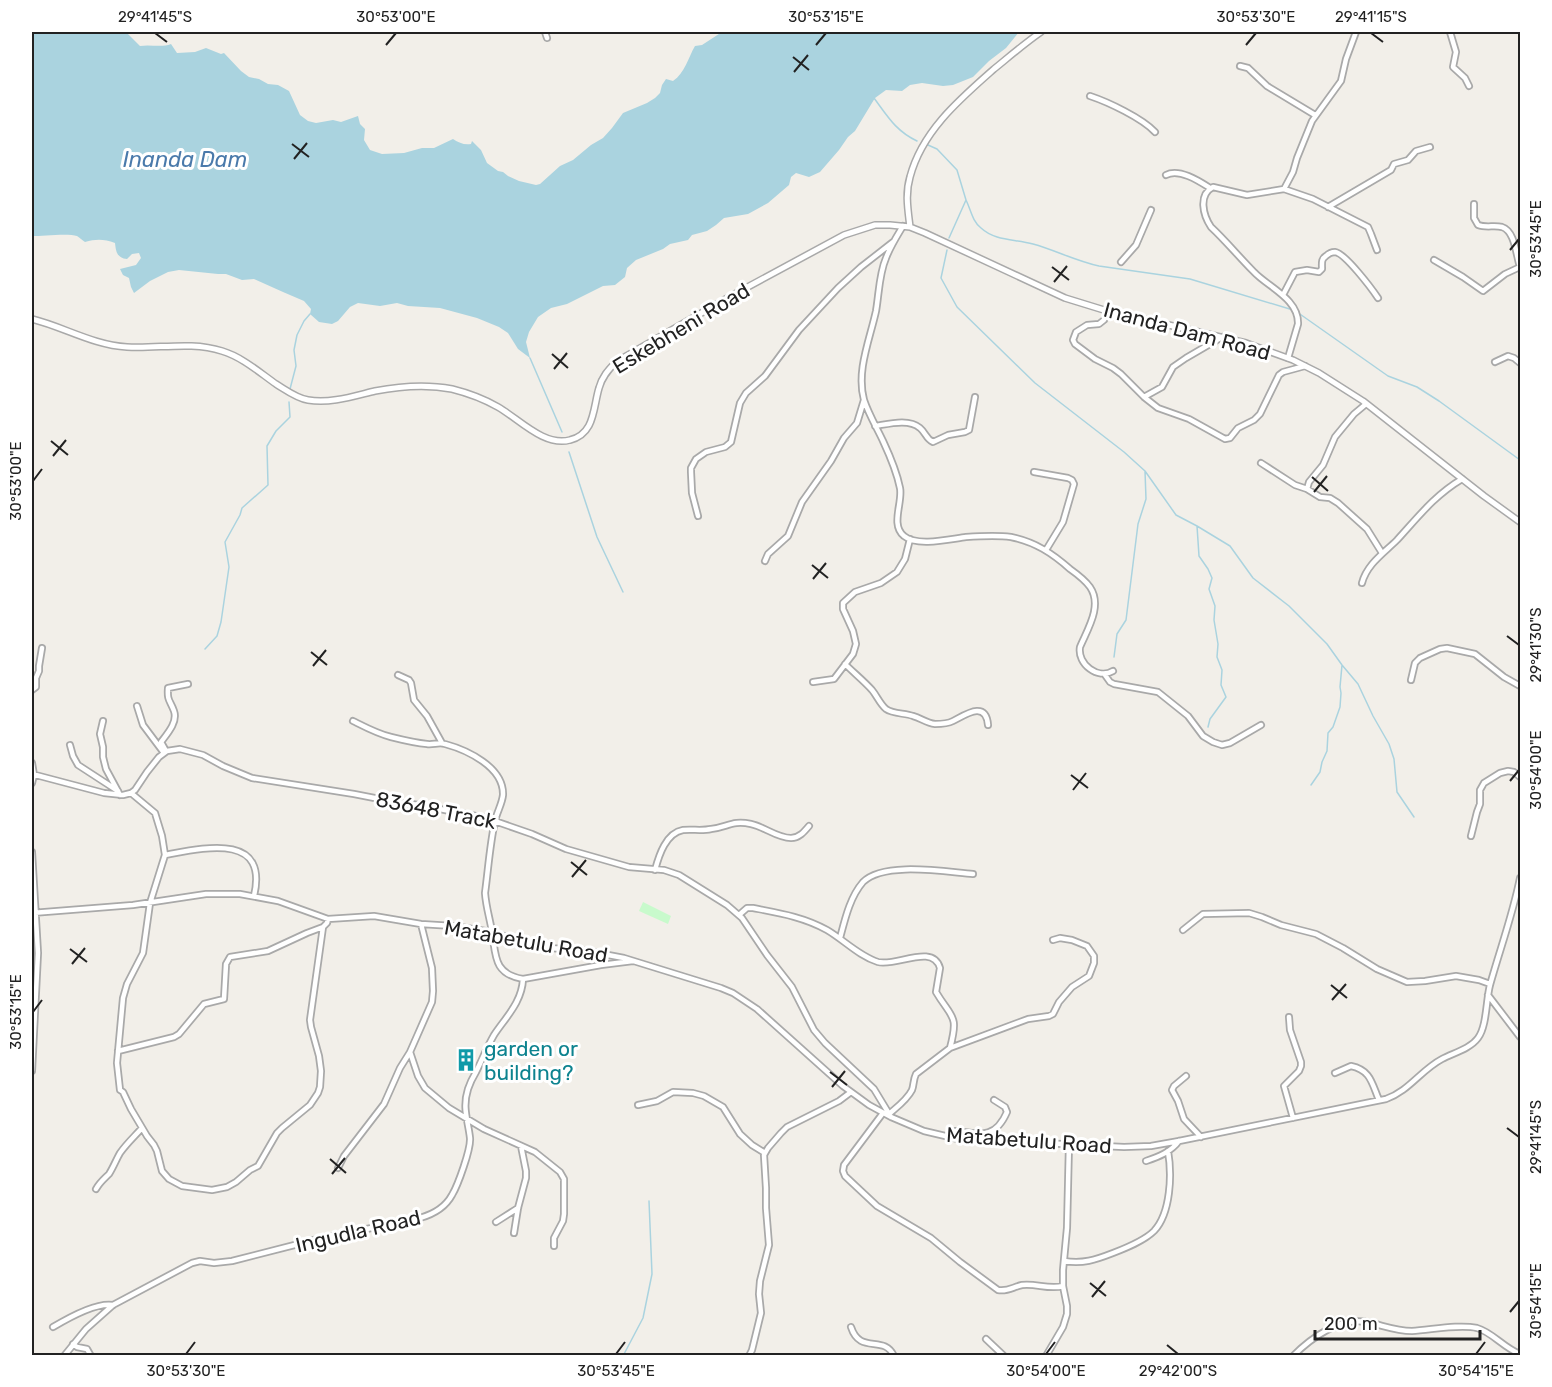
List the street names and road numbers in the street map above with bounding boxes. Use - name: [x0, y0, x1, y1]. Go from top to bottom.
- street label: Eskebheni Road: [608, 277, 754, 379]
- street label: Inanda Dam Road: [1101, 297, 1273, 365]
- street label: 83648 Track: [374, 786, 498, 834]
- street label: Matabetulu Road: [442, 914, 610, 968]
- street label: Matabetulu Road: [945, 1122, 1113, 1158]
- street label: Ingudla Road: [293, 1204, 423, 1258]

